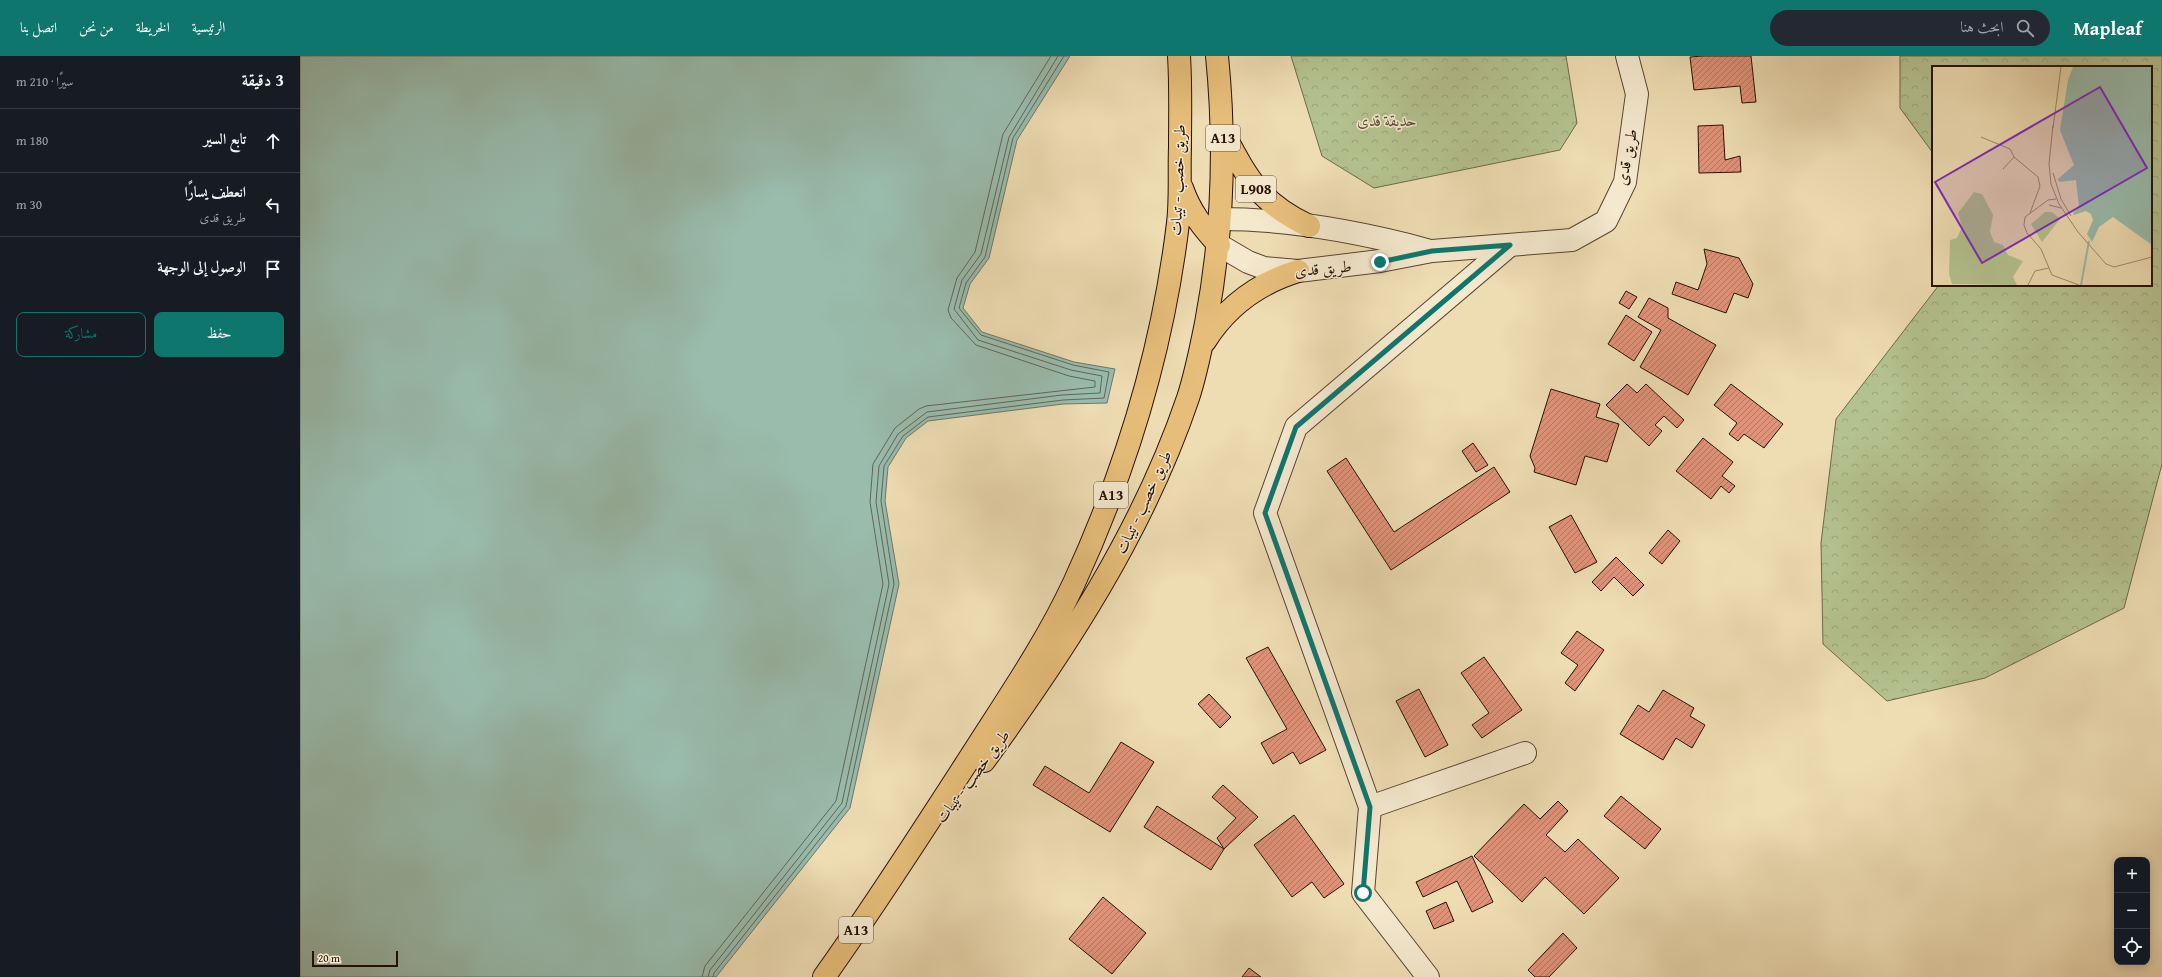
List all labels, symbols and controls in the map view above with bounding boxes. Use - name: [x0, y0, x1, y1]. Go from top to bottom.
- search box: [1770, 10, 2050, 46]
- text: Mapleaf: [2074, 14, 2142, 42]
- text: ابحث هنا: [1960, 16, 2004, 37]
- text: اتصل بنا: [20, 17, 57, 37]
- text: من نحن: [79, 17, 114, 37]
- text: الخريطة: [136, 17, 170, 37]
- text: الرئيسية: [192, 17, 225, 37]
- icon: search: [2014, 17, 2036, 39]
- inset map: [1932, 66, 2152, 286]
- text: 3 دقيقة: [242, 67, 284, 92]
- text: سيرًا · 210 m: [16, 72, 74, 91]
- park label: حديقة قدى: [1357, 108, 1417, 132]
- street label: طريق خصب - تيبات: [1163, 124, 1191, 236]
- road number: A13: [1206, 125, 1240, 151]
- street label: طريق قدى: [1609, 127, 1643, 187]
- text: تابع السير: [204, 128, 246, 149]
- icon: ahead: [262, 130, 284, 152]
- text: 180 m: [16, 131, 48, 150]
- road number: L908: [1236, 176, 1276, 202]
- text: انعطف يسارًا: [184, 181, 246, 202]
- icon: left: [262, 194, 284, 216]
- text: 30 m: [16, 195, 42, 214]
- text: طريق قدى: [199, 208, 246, 227]
- route end: [1371, 253, 1389, 271]
- street label: طريق قدى: [1293, 254, 1353, 282]
- text: الوصول إلى الوجهة: [157, 256, 246, 277]
- icon: arrive: [262, 258, 284, 280]
- button: مشاركة: [16, 312, 146, 357]
- button: حفظ: [154, 312, 284, 357]
- street label: طريق خصب - تيبات: [1109, 446, 1177, 558]
- road number: A13: [1094, 482, 1128, 508]
- street label: طريق خصب - تيبات: [929, 724, 1015, 828]
- map controls: [2114, 857, 2150, 965]
- button: +: [2114, 857, 2150, 893]
- route start: [1354, 884, 1372, 902]
- button: −: [2114, 893, 2150, 929]
- road number: A13: [839, 917, 873, 943]
- button: locate: [2114, 929, 2150, 965]
- scale bar: [312, 949, 398, 968]
- text: 20 m: [318, 950, 340, 966]

